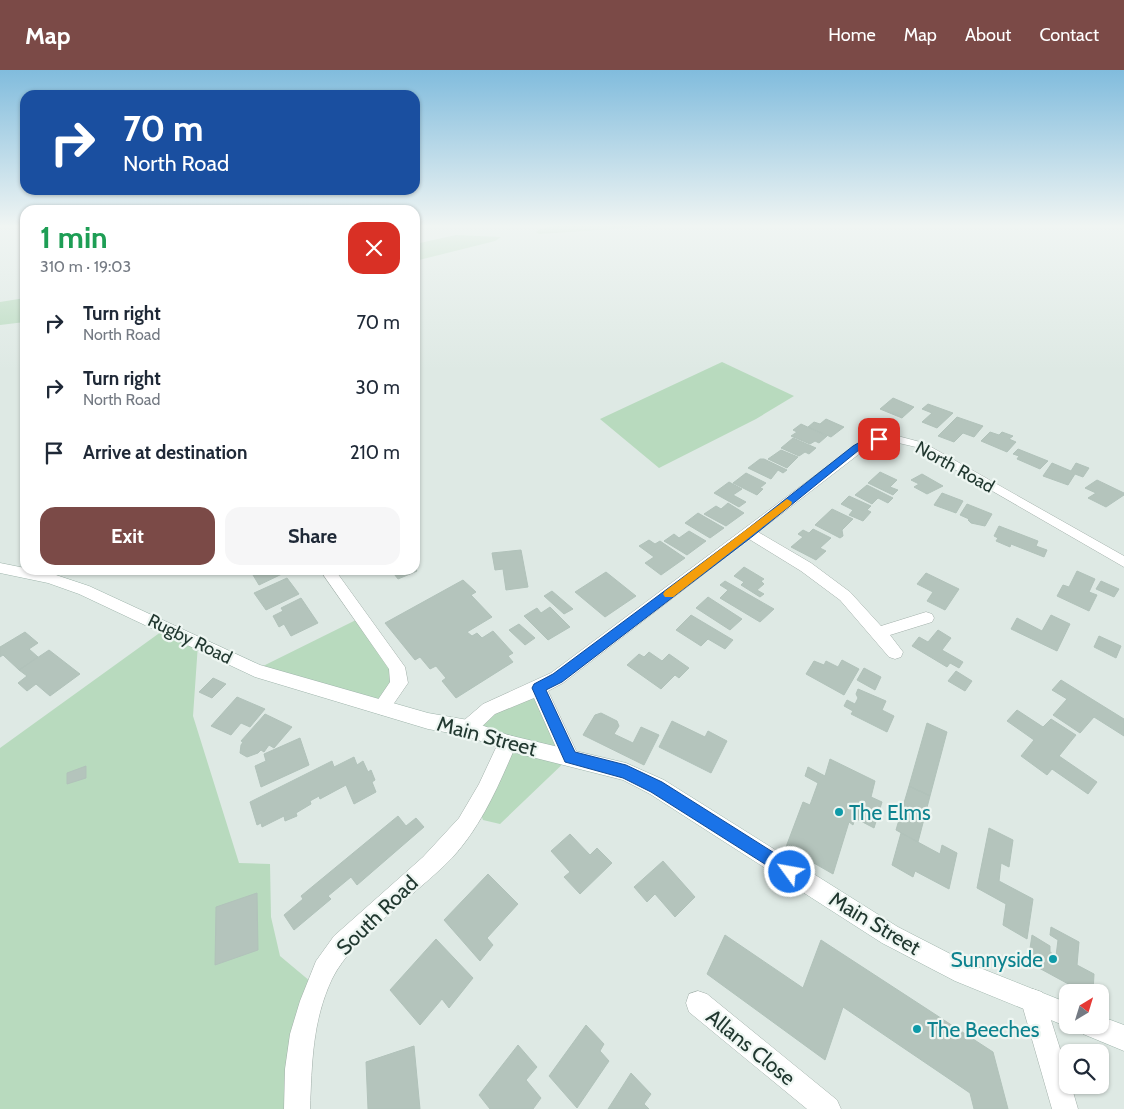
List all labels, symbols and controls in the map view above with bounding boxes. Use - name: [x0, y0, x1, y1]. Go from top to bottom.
- text: Map: [25, 21, 71, 50]
- text: Home: [828, 24, 876, 46]
- text: Map: [904, 24, 937, 46]
- text: About: [965, 24, 1011, 46]
- text: Contact: [1039, 24, 1099, 46]
- text: 70 m: [123, 107, 204, 150]
- icon: right: [40, 110, 105, 175]
- text: North Road: [123, 150, 229, 177]
- text: 1 min: [40, 219, 108, 256]
- button: close: [348, 222, 400, 274]
- text: 310 m · 19:03: [40, 257, 131, 276]
- text: Turn right: [83, 302, 161, 325]
- icon: right: [40, 309, 68, 337]
- text: 70 m: [356, 311, 400, 334]
- text: North Road: [83, 325, 160, 344]
- text: Turn right: [83, 367, 161, 390]
- icon: right: [40, 374, 68, 402]
- text: 30 m: [356, 376, 400, 399]
- text: North Road: [83, 390, 160, 409]
- pin: [858, 418, 900, 460]
- icon: arrive: [865, 425, 893, 453]
- street label: North Road: [912, 436, 998, 498]
- icon: arrive: [40, 439, 68, 467]
- text: Arrive at destination: [83, 441, 247, 464]
- text: 210 m: [350, 441, 400, 464]
- button: Exit: [40, 507, 215, 565]
- button: Share: [225, 507, 400, 565]
- street label: Rugby Road: [144, 609, 236, 669]
- street label: Main Street: [435, 711, 539, 761]
- place label: The Elms: [849, 800, 931, 825]
- marker: The Elms: [833, 806, 845, 818]
- position arrow: [763, 845, 815, 897]
- street label: South Road: [331, 870, 423, 960]
- street label: Main Street: [825, 886, 925, 960]
- place label: Sunnyside: [951, 947, 1043, 972]
- marker: Sunnyside: [1047, 953, 1059, 965]
- north arrow: [1059, 984, 1109, 1034]
- map controls: [1059, 984, 1109, 1094]
- street label: Allans Close: [702, 1004, 801, 1090]
- place label: The Beeches: [927, 1017, 1040, 1042]
- marker: The Beeches: [911, 1023, 923, 1035]
- button: search: [1059, 1044, 1109, 1094]

